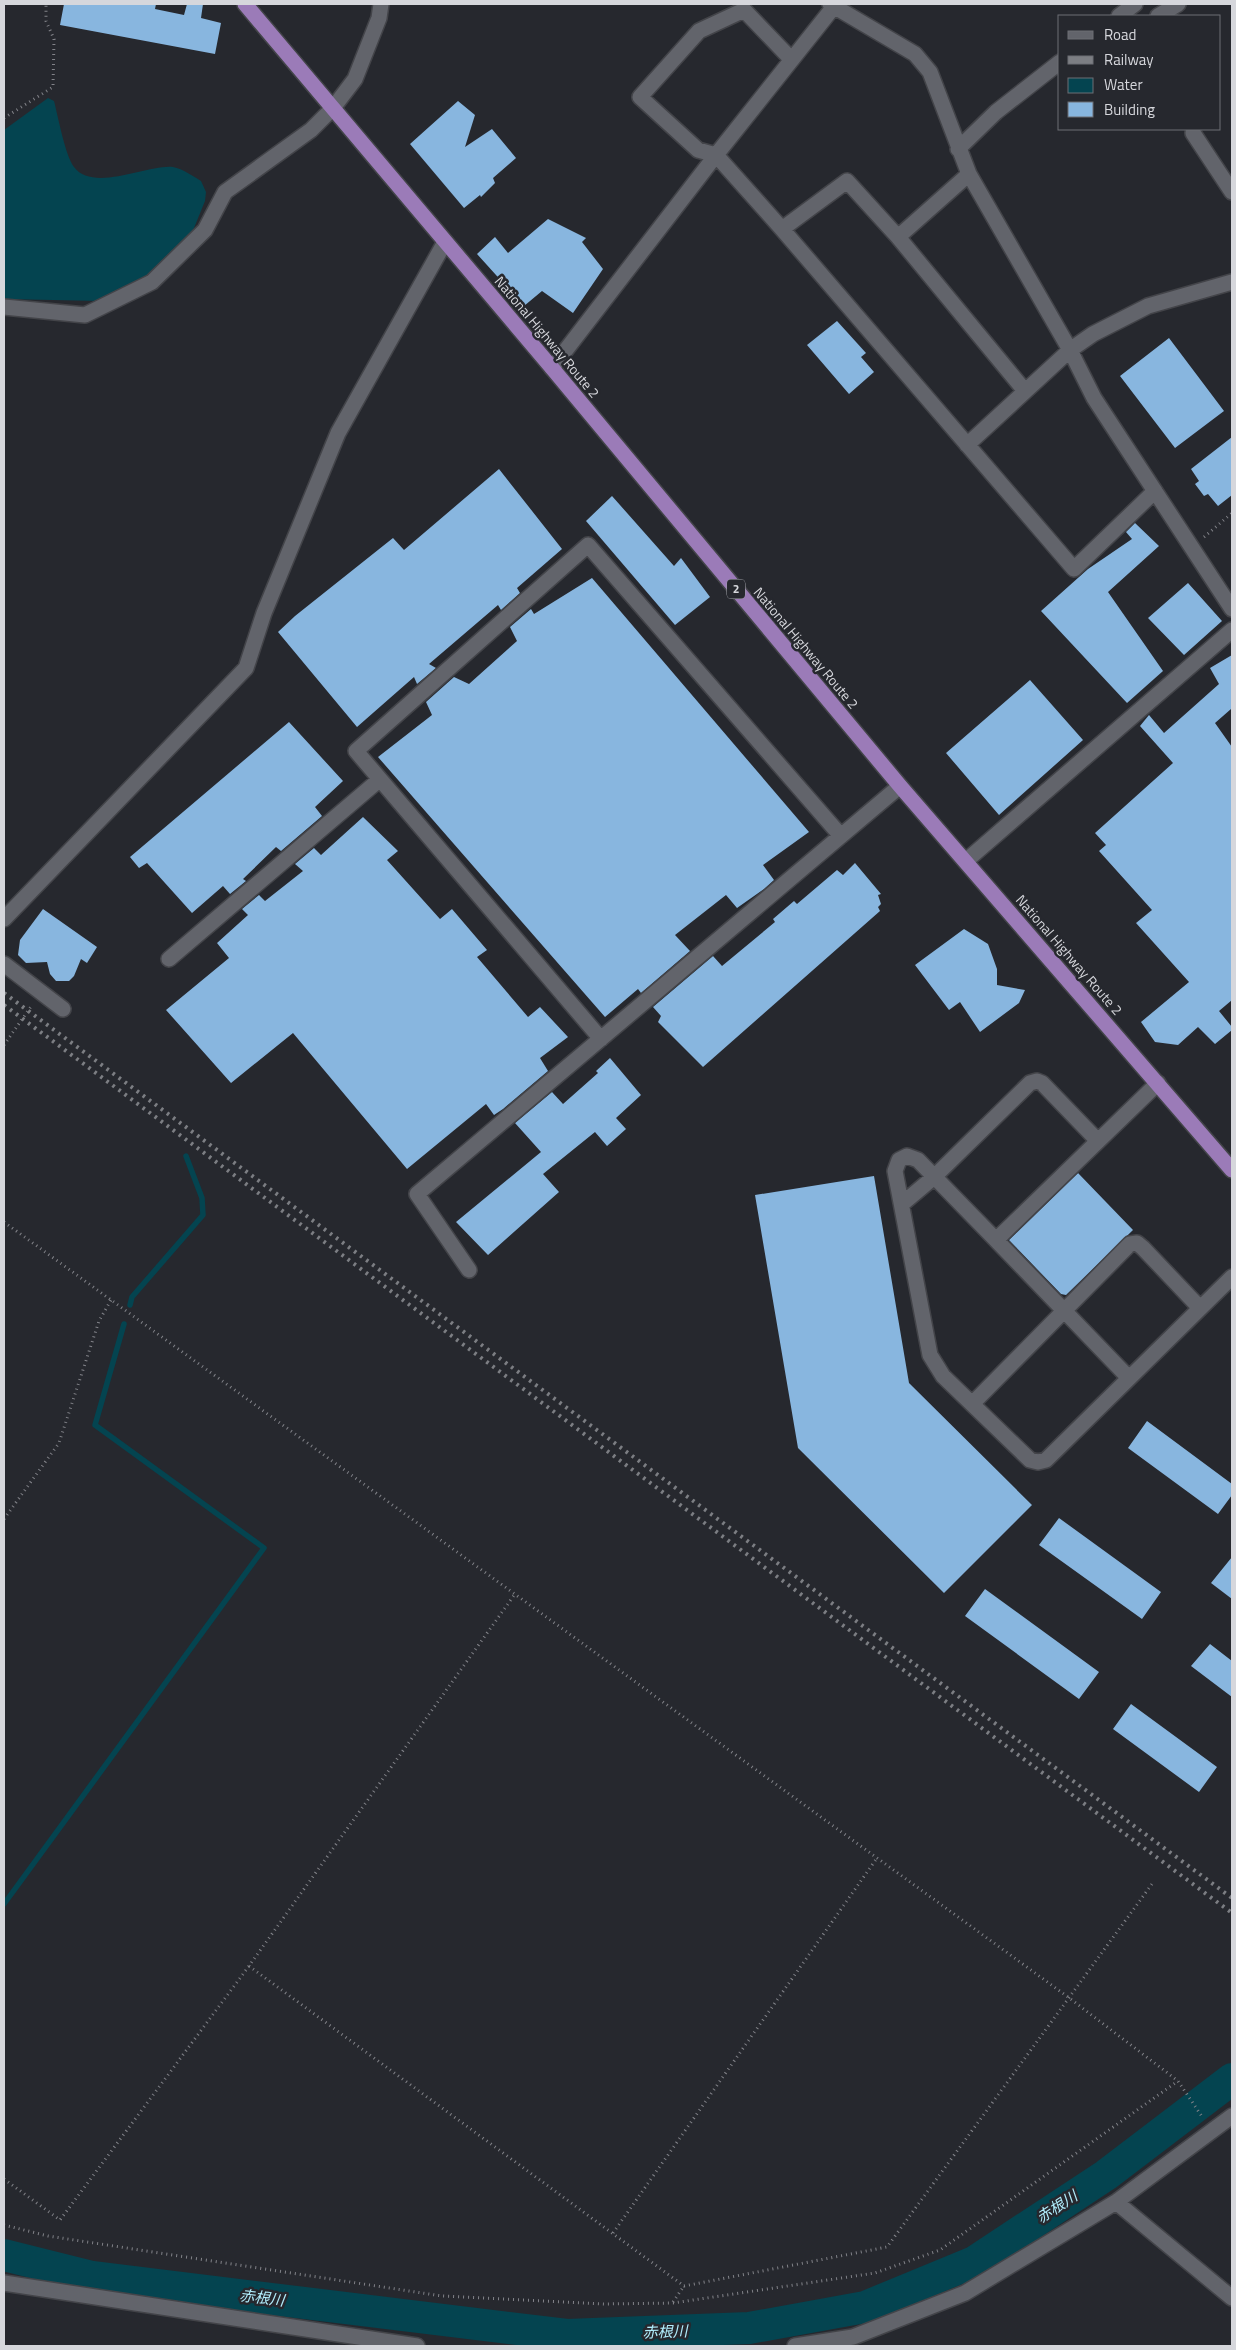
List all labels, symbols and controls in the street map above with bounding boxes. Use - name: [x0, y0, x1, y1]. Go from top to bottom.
- legend: [1058, 15, 1221, 130]
- text: Road: [1104, 23, 1136, 46]
- text: Railway: [1104, 48, 1154, 71]
- text: Water: [1104, 73, 1143, 96]
- text: Building: [1104, 98, 1155, 121]
- street label: National Highway Route 2: [490, 271, 605, 402]
- road number: 2: [727, 580, 745, 598]
- street label: National Highway Route 2: [749, 582, 864, 713]
- street label: National Highway Route 2: [1011, 890, 1128, 1019]
- water label: 赤根川: [1032, 2184, 1084, 2228]
- water label: 赤根川: [238, 2283, 288, 2312]
- water label: 赤根川: [642, 2319, 690, 2344]

